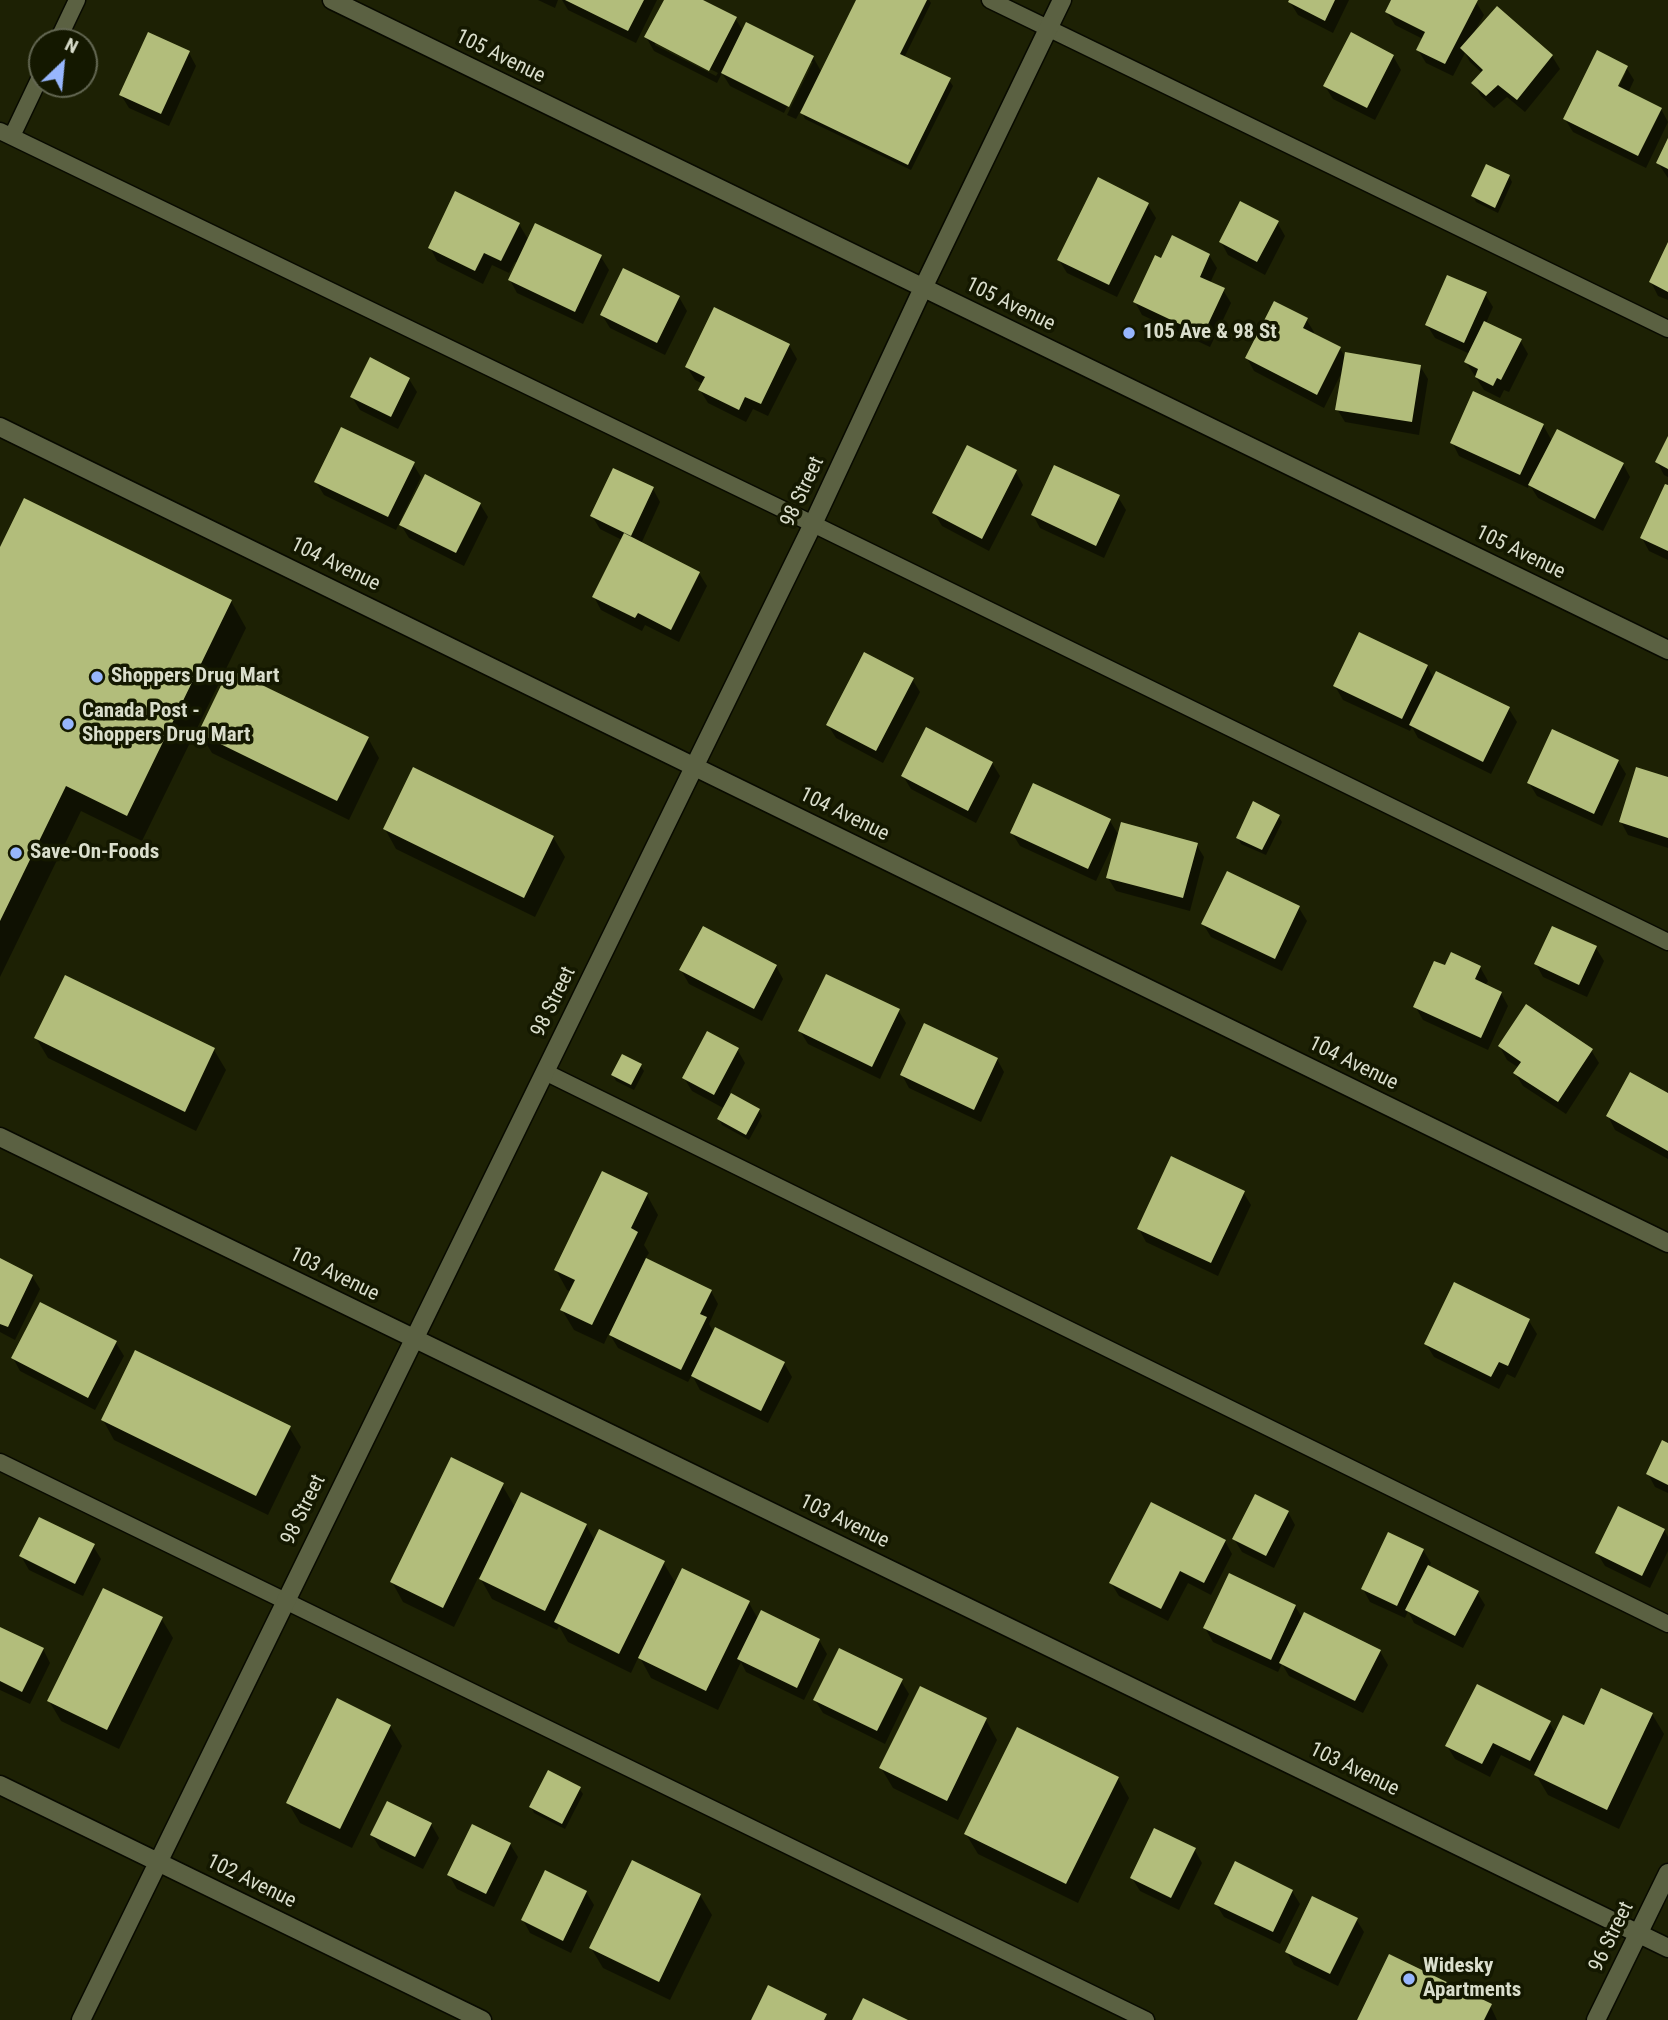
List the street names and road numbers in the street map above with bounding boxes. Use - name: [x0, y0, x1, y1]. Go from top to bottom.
- street label: 105 Avenue: [451, 25, 549, 89]
- street label: 105 Avenue: [961, 273, 1059, 337]
- street label: 98 Street: [776, 453, 830, 531]
- street label: 105 Avenue: [1471, 521, 1569, 585]
- street label: 104 Avenue: [286, 533, 384, 597]
- street label: 104 Avenue: [795, 783, 893, 847]
- street label: 98 Street: [526, 963, 582, 1041]
- street label: 104 Avenue: [1304, 1032, 1402, 1096]
- street label: 103 Avenue: [285, 1243, 383, 1307]
- street label: 98 Street: [276, 1471, 332, 1549]
- street label: 103 Avenue: [795, 1490, 893, 1554]
- street label: 103 Avenue: [1305, 1738, 1403, 1802]
- street label: 102 Avenue: [202, 1850, 300, 1914]
- street label: 96 Street: [1584, 1898, 1640, 1976]

